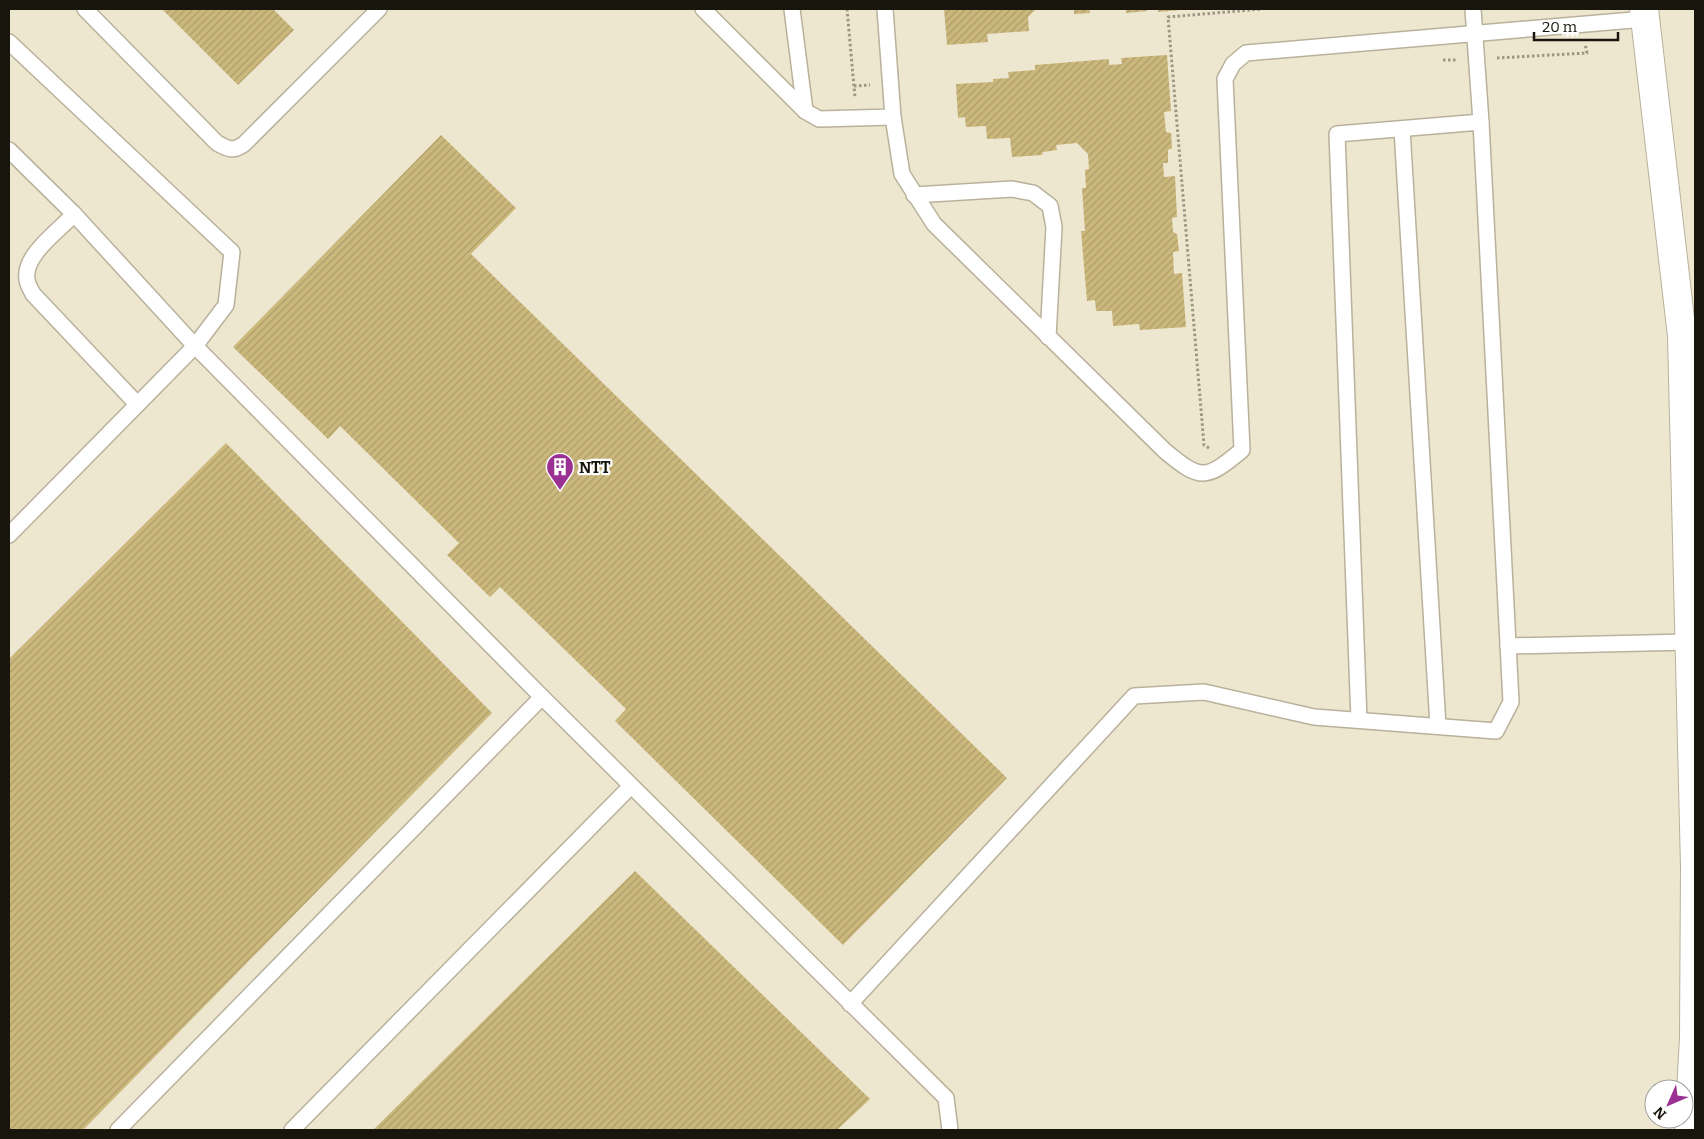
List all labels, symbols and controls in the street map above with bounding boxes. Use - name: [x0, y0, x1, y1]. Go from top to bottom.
- scale bar: [1534, 10, 1618, 42]
- text: 20 m: [1542, 18, 1578, 36]
- building icon: NTT: [545, 452, 575, 491]
- place label: NTT: [579, 458, 611, 477]
- north arrow: [1644, 1079, 1694, 1129]
- text: N: [1650, 1103, 1670, 1123]

